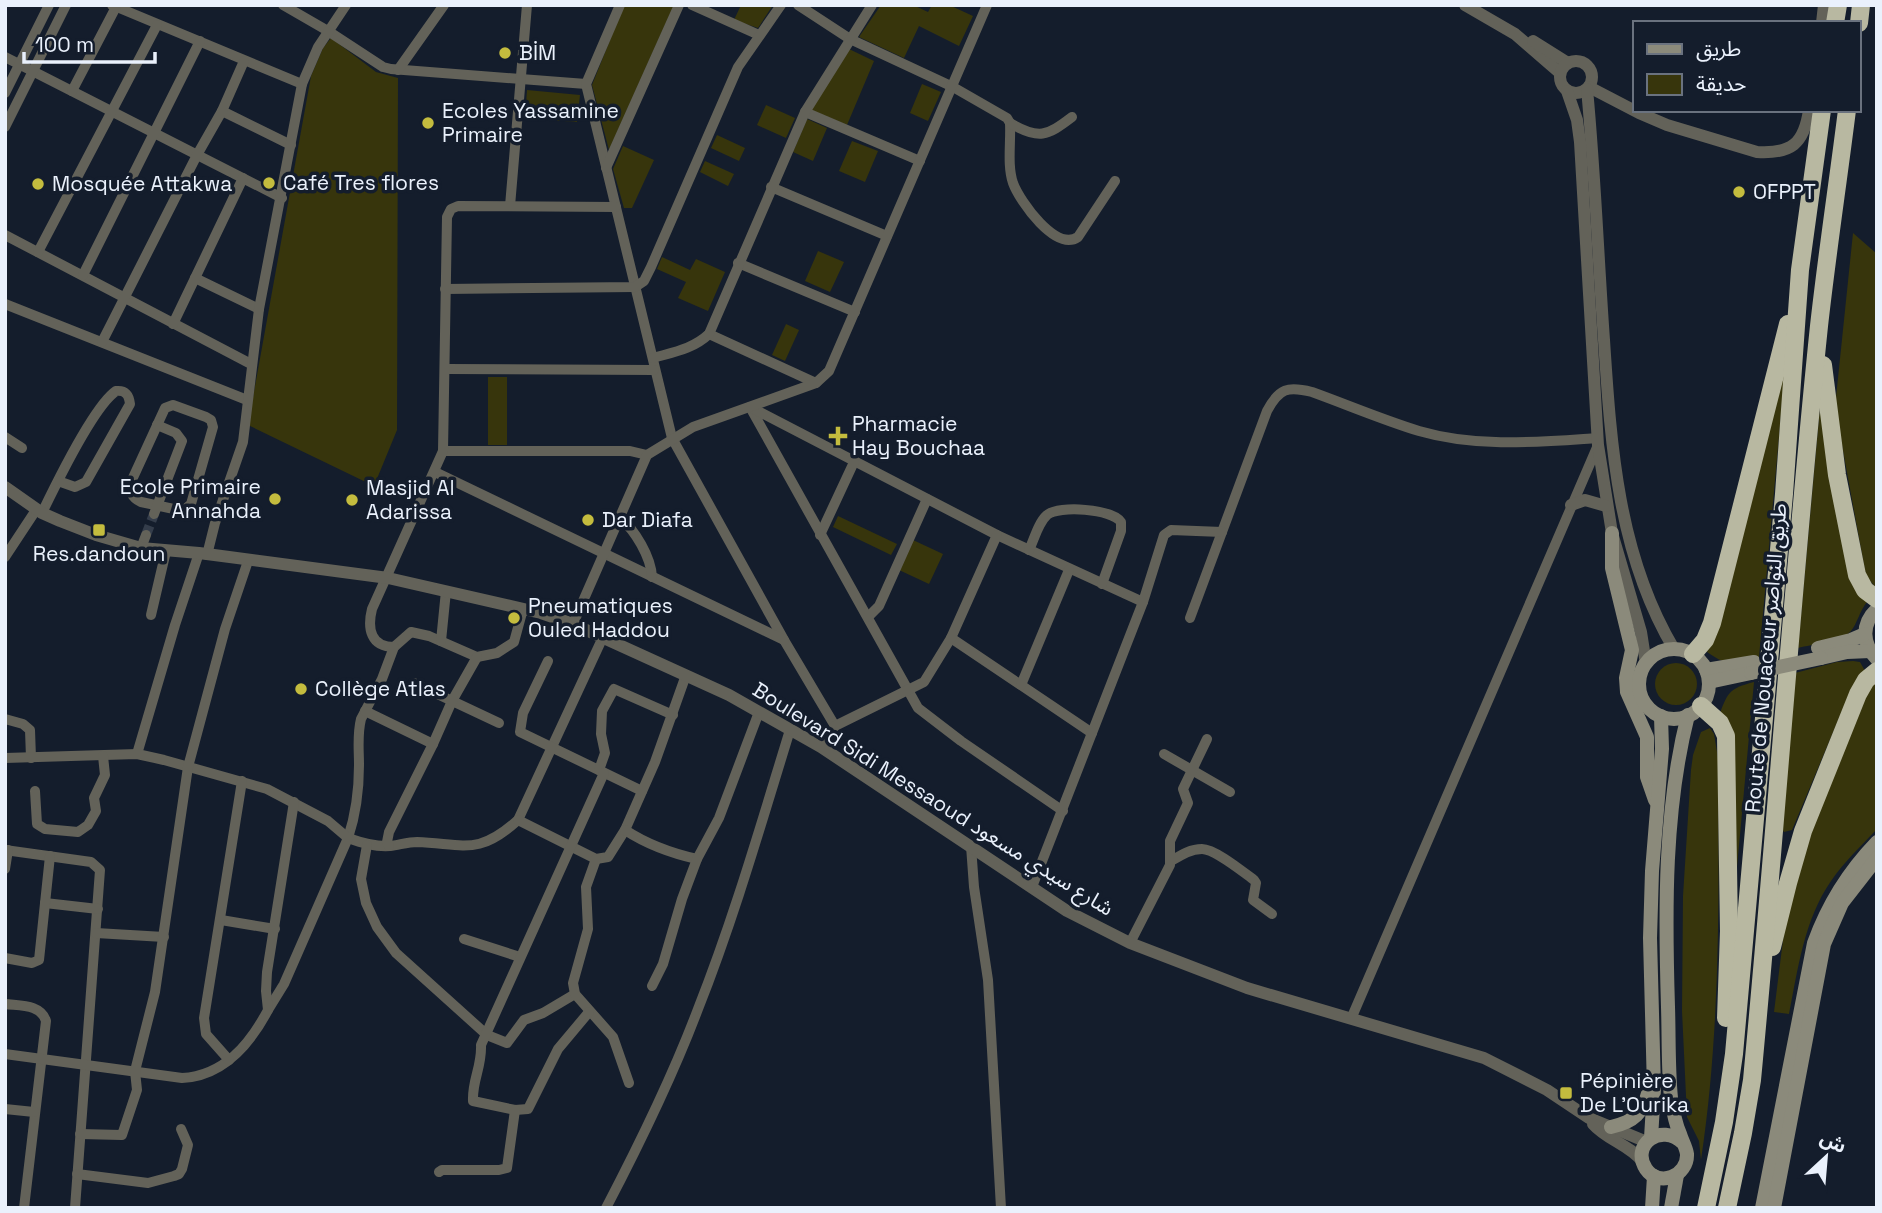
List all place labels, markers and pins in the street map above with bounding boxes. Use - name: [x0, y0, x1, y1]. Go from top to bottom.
- place label: BİM: [519, 39, 556, 66]
- marker: BİM: [497, 45, 513, 61]
- place label: Ecoles Yassamine Primaire: [442, 97, 619, 148]
- marker: Ecoles Yassamine Primaire: [420, 115, 436, 131]
- place label: Café Tres flores: [283, 169, 439, 196]
- place label: Mosquée Attakwa: [52, 170, 232, 197]
- marker: Café Tres flores: [261, 175, 277, 191]
- marker: Mosquée Attakwa: [30, 176, 46, 192]
- place label: OFPPT: [1753, 178, 1816, 205]
- marker: OFPPT: [1731, 184, 1747, 200]
- place label: Pharmacie Hay Bouchaa: [852, 410, 985, 461]
- marker: Pharmacie Hay Bouchaa: [830, 428, 846, 444]
- place label: Ecole Primaire Annahda: [120, 473, 261, 524]
- place label: Masjid Al Adarissa: [366, 474, 455, 525]
- marker: Ecole Primaire Annahda: [267, 491, 283, 507]
- marker: Masjid Al Adarissa: [344, 492, 360, 508]
- place label: Dar Diafa: [602, 506, 693, 533]
- marker: Dar Diafa: [580, 512, 596, 528]
- marker: Res.dandoun: [91, 522, 107, 538]
- place label: Res.dandoun: [33, 540, 165, 567]
- place label: Pneumatiques Ouled Haddou: [528, 592, 673, 643]
- marker: Pneumatiques Ouled Haddou: [506, 610, 522, 626]
- place label: Collège Atlas: [315, 675, 446, 702]
- marker: Collège Atlas: [293, 681, 309, 697]
- place label: Pépinière De L'Ourika: [1580, 1067, 1689, 1118]
- marker: Pépinière De L'Ourika: [1558, 1085, 1574, 1101]

